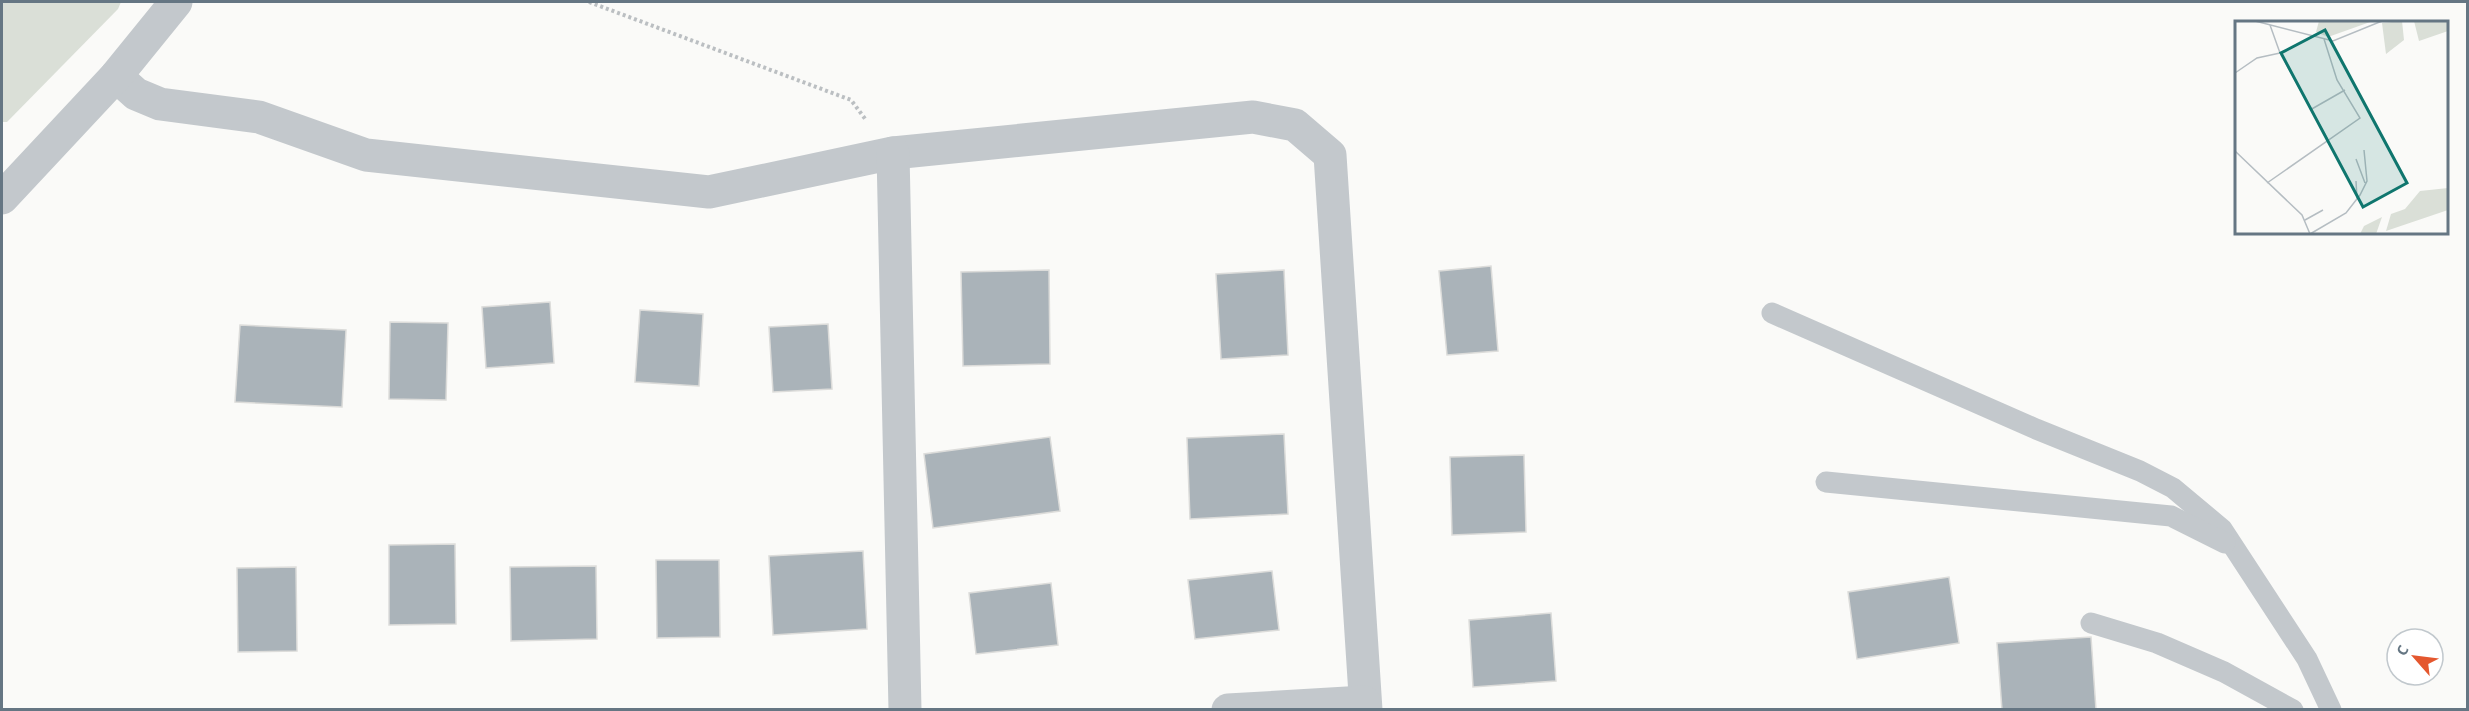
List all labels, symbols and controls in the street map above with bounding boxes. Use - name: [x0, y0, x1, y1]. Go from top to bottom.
- inset map: [2235, 21, 2448, 234]
- north arrow: [2385, 627, 2445, 687]
- text: С: [2393, 643, 2412, 658]

